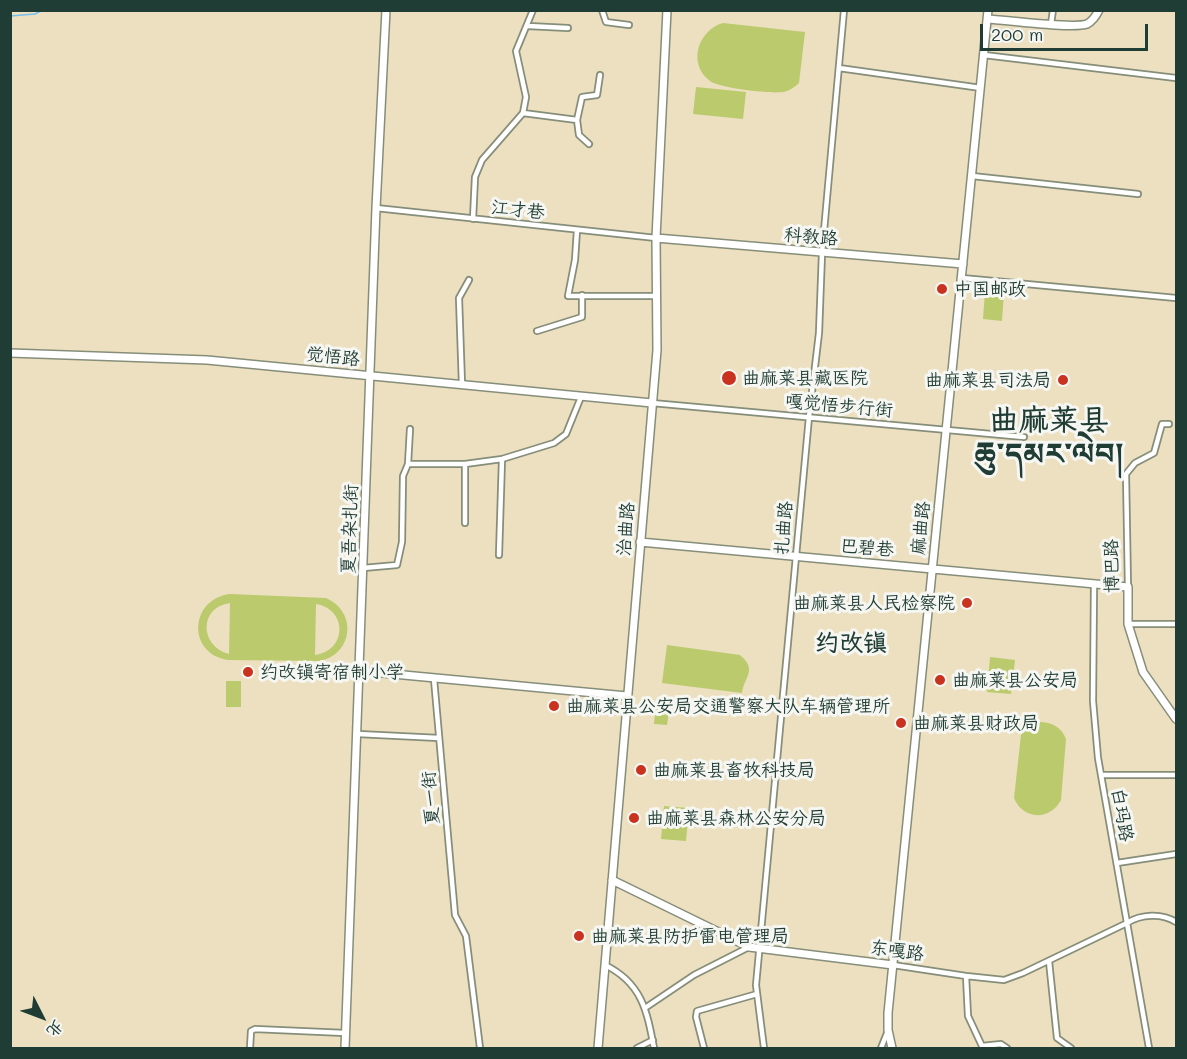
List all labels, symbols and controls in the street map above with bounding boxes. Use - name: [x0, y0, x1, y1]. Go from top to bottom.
- scale bar: [983, 12, 1151, 50]
- text: 200 m: [991, 22, 1043, 46]
- street label: 江才巷: [490, 196, 546, 224]
- street label: 科教路: [783, 224, 839, 250]
- place label: 中国邮政: [954, 278, 1026, 300]
- marker: 中国邮政: [935, 282, 949, 296]
- street label: 觉悟路: [305, 343, 361, 371]
- place label: 曲麻莱县藏医院: [742, 367, 868, 389]
- marker: 曲麻莱县藏医院: [720, 369, 738, 387]
- place label: 曲麻莱县司法局: [925, 369, 1051, 391]
- marker: 曲麻莱县司法局: [1056, 373, 1070, 387]
- street label: 嘎觉悟步行街: [784, 391, 894, 421]
- district label: 曲麻莱县 ཆུ་དམར་ལེབ།: [974, 403, 1124, 474]
- street label: 夏吾杂扎街: [338, 484, 362, 574]
- street label: 扎曲路: [771, 500, 797, 556]
- street label: 麻曲路: [907, 500, 935, 556]
- street label: 治曲路: [613, 501, 639, 557]
- street label: 巴碧巷: [839, 535, 895, 561]
- street label: 博巴路: [1101, 539, 1123, 593]
- place label: 曲麻莱县人民检察院: [793, 592, 955, 614]
- marker: 曲麻莱县人民检察院: [960, 596, 974, 610]
- district label: 约改镇: [815, 630, 887, 658]
- place label: 约改镇寄宿制小学: [260, 661, 404, 683]
- marker: 约改镇寄宿制小学: [241, 665, 255, 679]
- place label: 曲麻莱县公安局: [952, 669, 1078, 691]
- marker: 曲麻莱县公安局: [933, 673, 947, 687]
- place label: 曲麻莱县公安局交通警察大队车辆管理所: [566, 695, 890, 717]
- marker: 曲麻莱县公安局交通警察大队车辆管理所: [547, 699, 561, 713]
- place label: 曲麻莱县财政局: [913, 712, 1039, 734]
- marker: 曲麻莱县财政局: [894, 716, 908, 730]
- place label: 曲麻莱县畜牧科技局: [653, 759, 815, 781]
- marker: 曲麻莱县畜牧科技局: [634, 763, 648, 777]
- street label: 夏一街: [418, 770, 444, 826]
- street label: 白玛路: [1107, 787, 1137, 843]
- place label: 曲麻莱县森林公安分局: [646, 807, 826, 829]
- marker: 曲麻莱县森林公安分局: [627, 811, 641, 825]
- place label: 曲麻莱县防护雷电管理局: [591, 925, 789, 947]
- marker: 曲麻莱县防护雷电管理局: [572, 929, 586, 943]
- street label: 东嘎路: [869, 937, 925, 965]
- north arrow: [12, 987, 72, 1047]
- text: 北: [43, 1016, 69, 1042]

